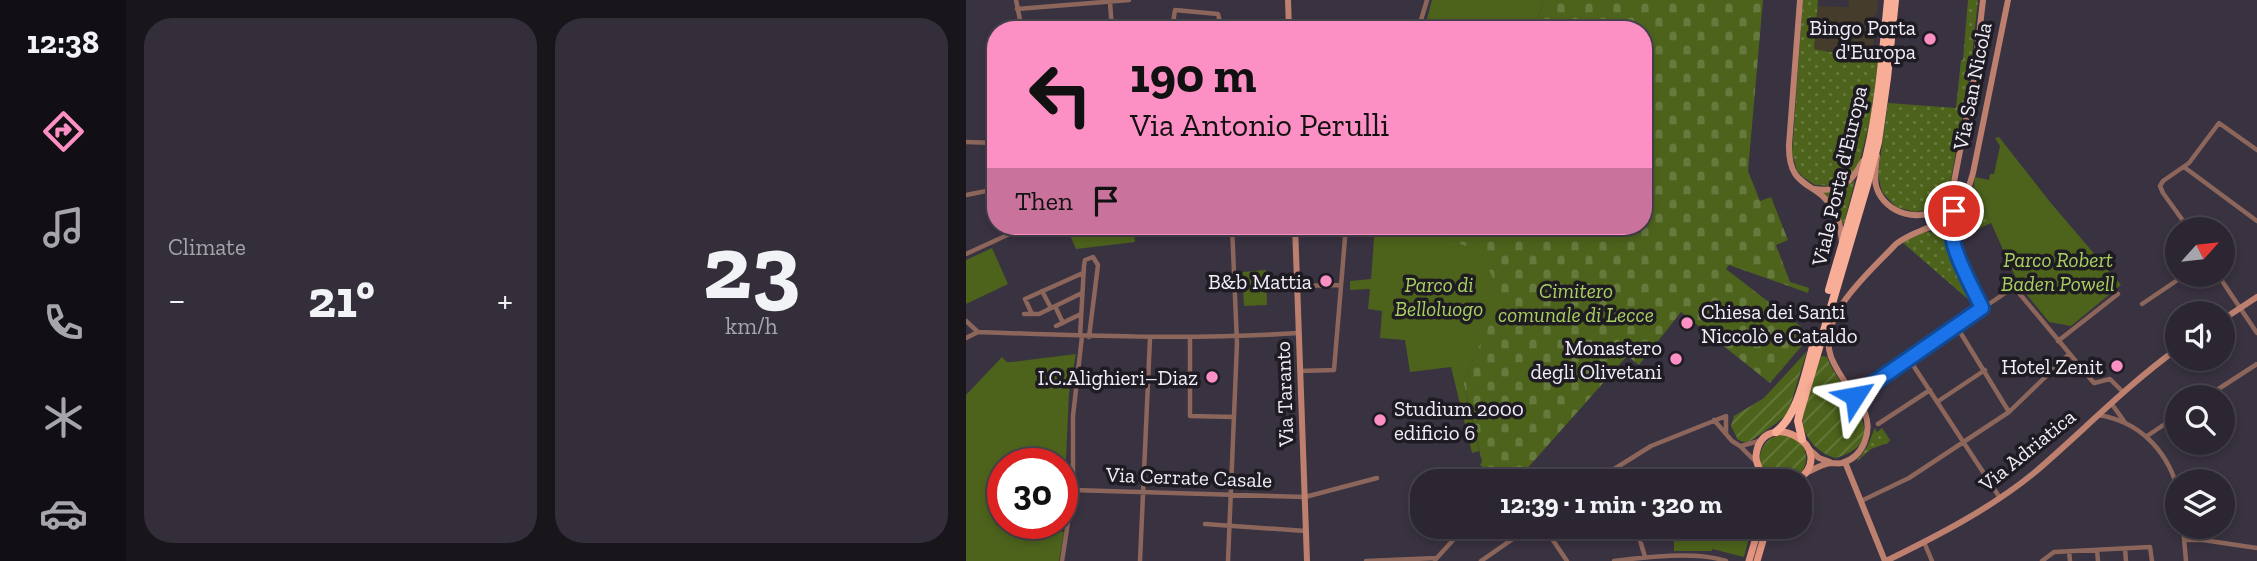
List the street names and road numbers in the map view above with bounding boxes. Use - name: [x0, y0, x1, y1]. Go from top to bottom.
- street label: Via San Nicola: [1947, 20, 1997, 153]
- street label: Viale Porta d'Europa: [1806, 83, 1872, 269]
- street label: Via Taranto: [1270, 341, 1298, 448]
- street label: Via Adriatica: [1973, 404, 2080, 497]
- street label: Via Cerrate Casale: [1105, 462, 1273, 492]

